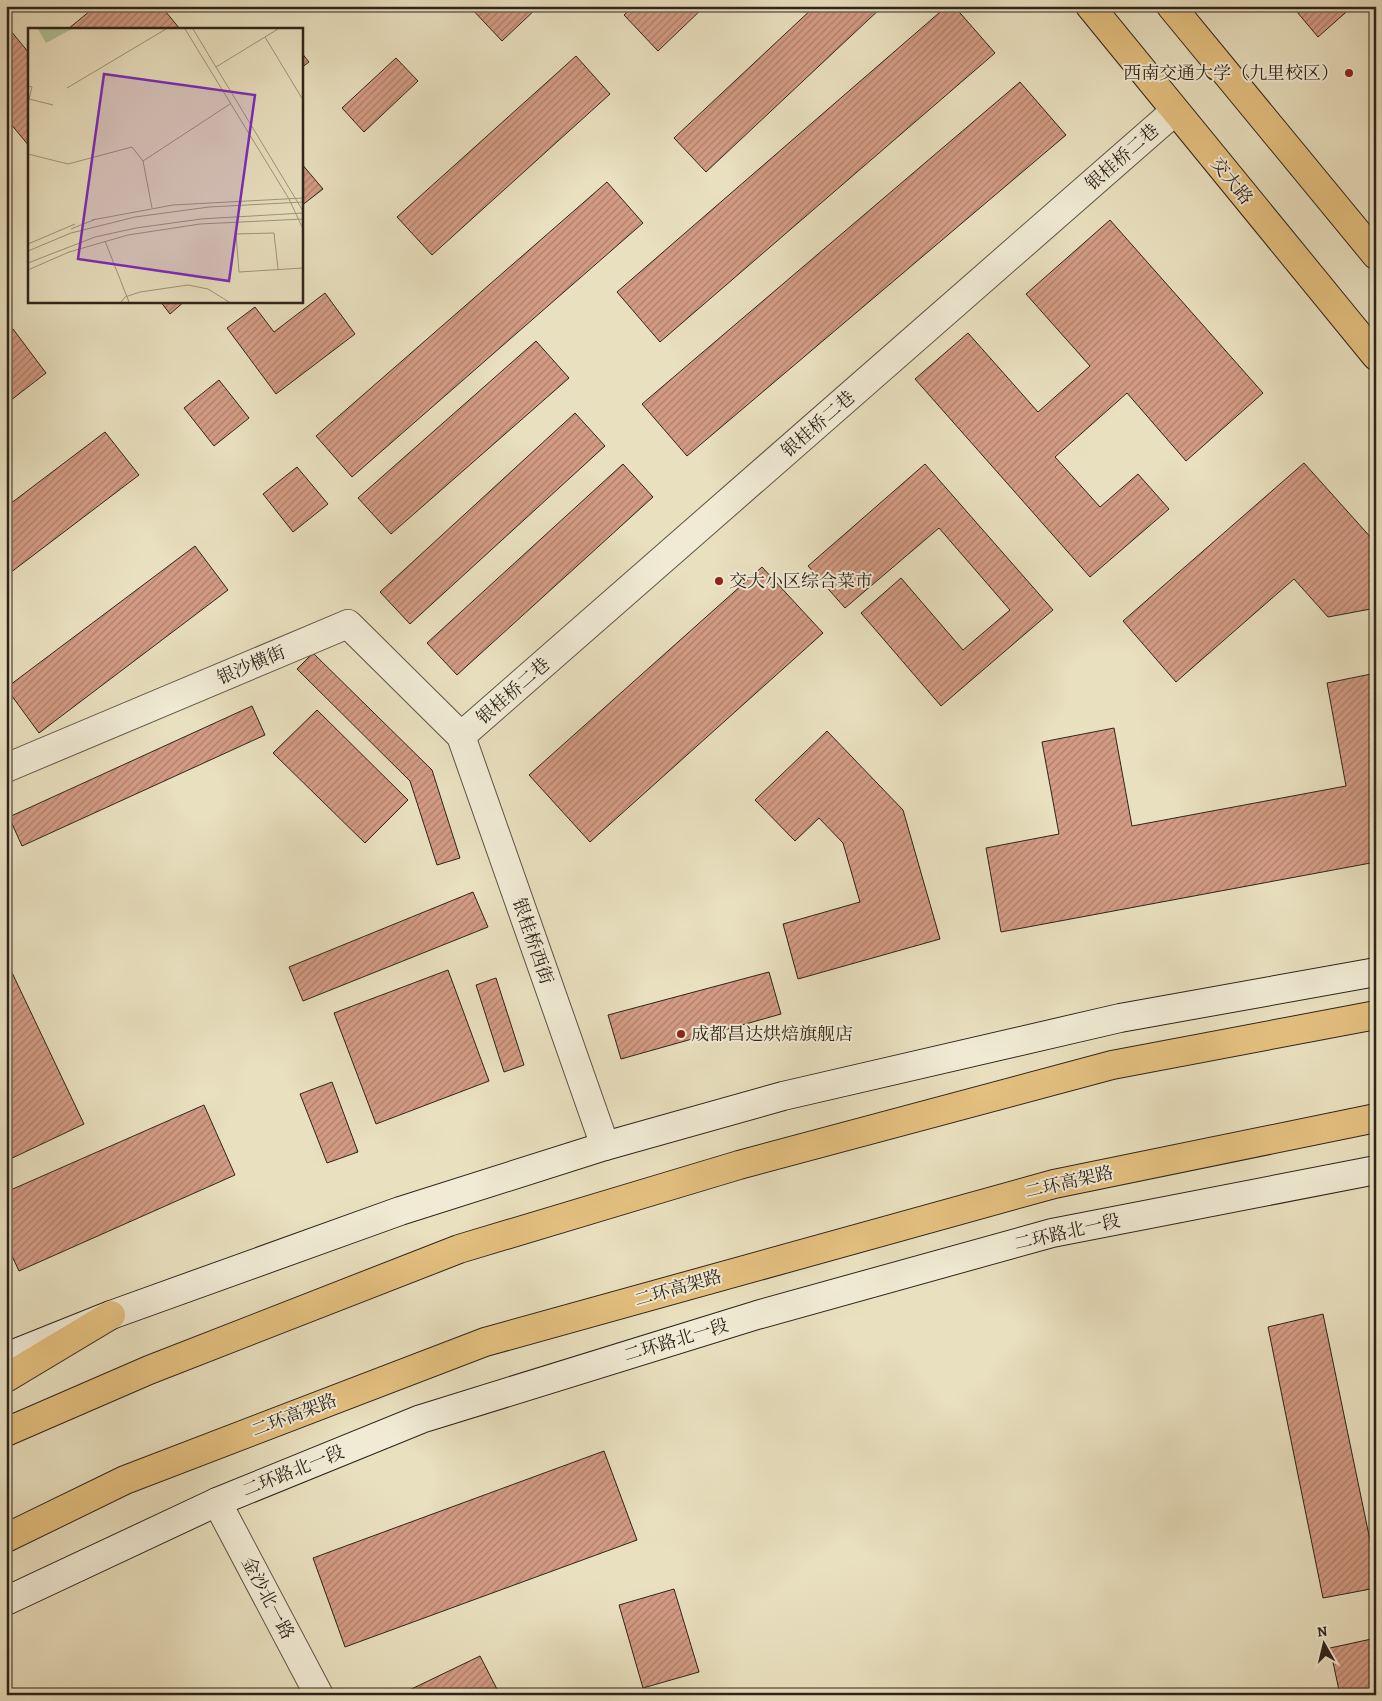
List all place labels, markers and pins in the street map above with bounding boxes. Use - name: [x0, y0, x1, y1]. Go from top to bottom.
- place label: 西南交通大学（九里校区）: [1123, 61, 1339, 85]
- marker: 西南交通大学（九里校区）: [1343, 67, 1355, 79]
- place label: 交大小区综合菜市: [729, 569, 873, 593]
- marker: 交大小区综合菜市: [713, 575, 725, 587]
- place label: 成都昌达烘焙旗舰店: [691, 1022, 853, 1046]
- marker: 成都昌达烘焙旗舰店: [675, 1028, 687, 1040]

